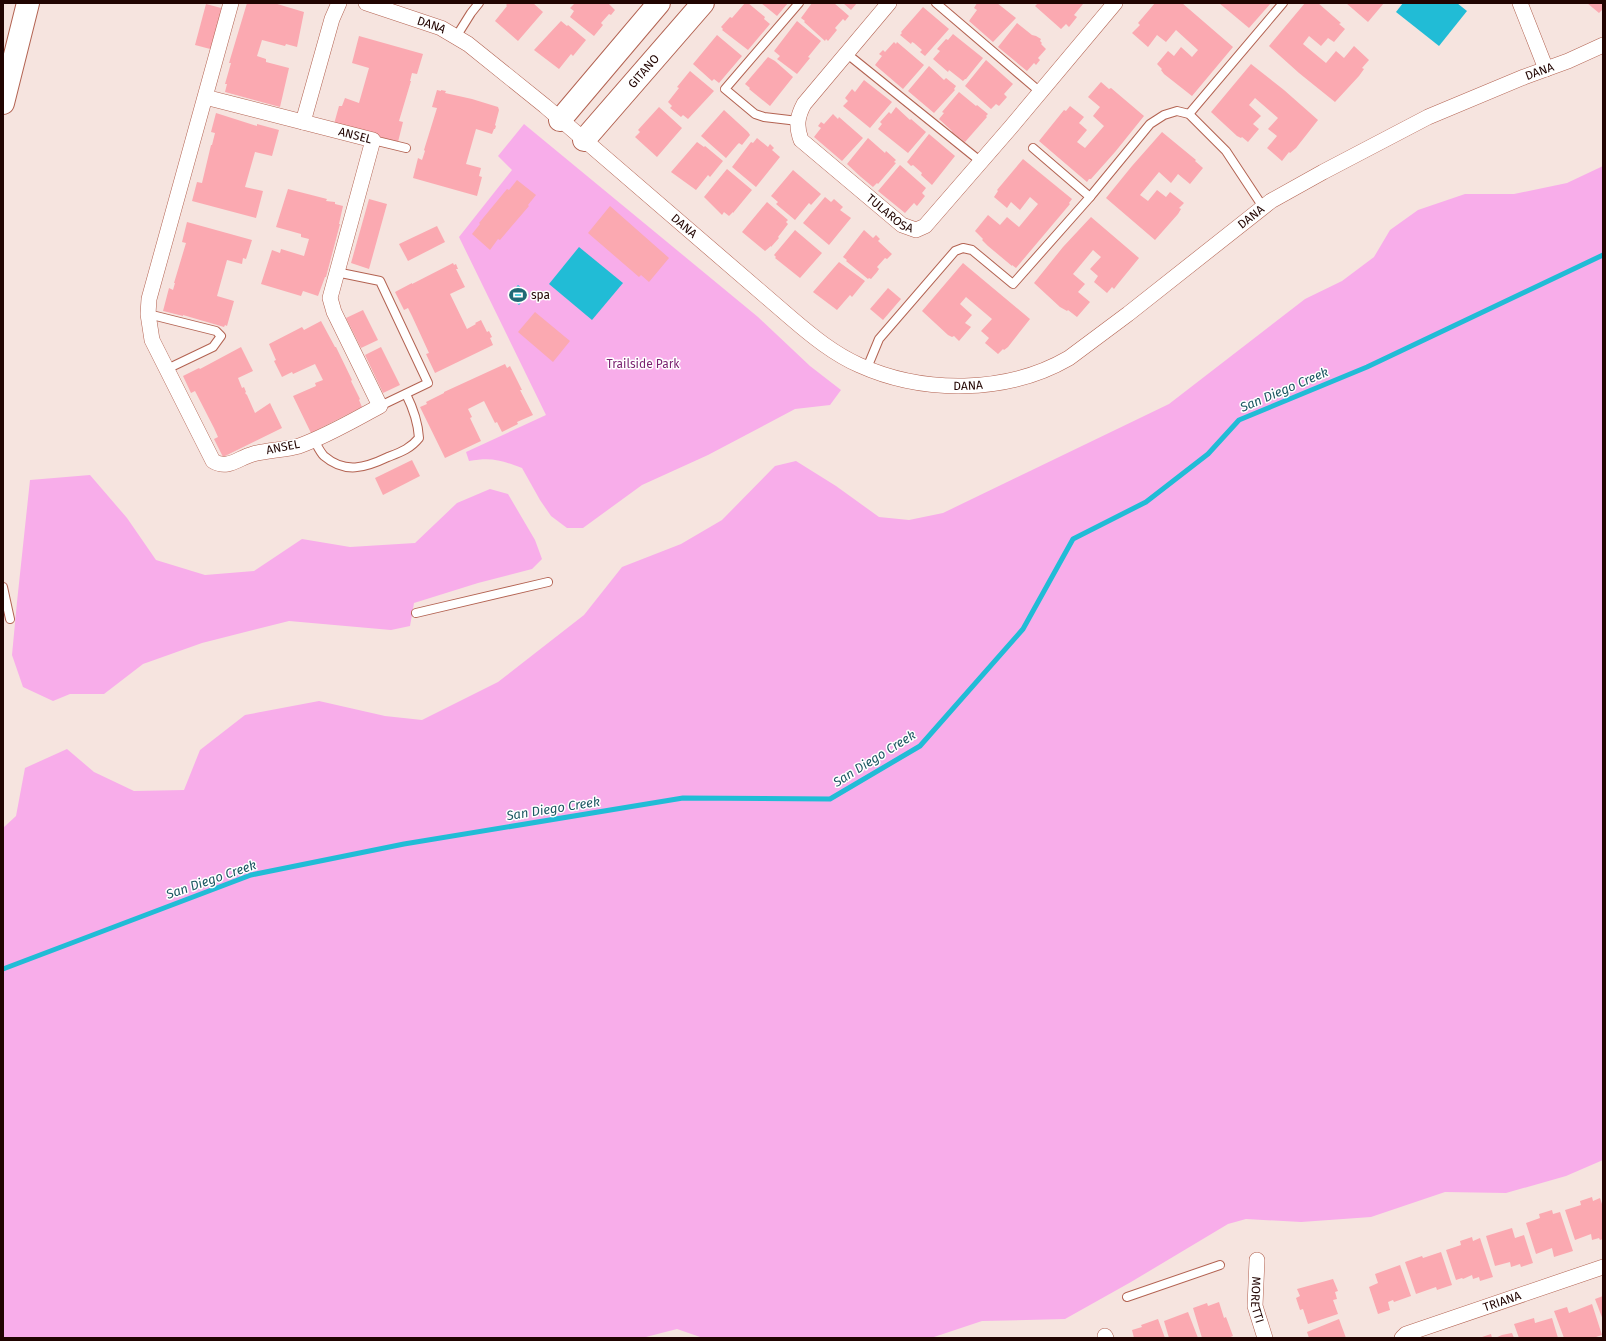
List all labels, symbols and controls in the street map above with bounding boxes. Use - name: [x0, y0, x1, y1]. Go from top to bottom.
- street label: DANA: [415, 13, 449, 36]
- street label: GITANO: [625, 52, 662, 91]
- street label: DANA: [1523, 60, 1556, 83]
- street label: ANSEL: [337, 124, 373, 146]
- street label: TULAROSA: [864, 191, 915, 235]
- street label: DANA: [1235, 202, 1267, 231]
- street label: DANA: [668, 211, 700, 241]
- sports icon: spa: [508, 285, 528, 305]
- place label: spa: [531, 288, 550, 302]
- park label: Trailside Park: [607, 357, 680, 371]
- water label: San Diego Creek: [1237, 364, 1331, 415]
- street label: DANA: [953, 378, 984, 393]
- street label: ANSEL: [265, 437, 301, 457]
- water label: San Diego Creek: [829, 727, 918, 790]
- water label: San Diego Creek: [504, 794, 601, 823]
- water label: San Diego Creek: [163, 857, 258, 902]
- street label: MORETTI: [1248, 1276, 1267, 1325]
- street label: TRIANA: [1481, 1288, 1523, 1314]

